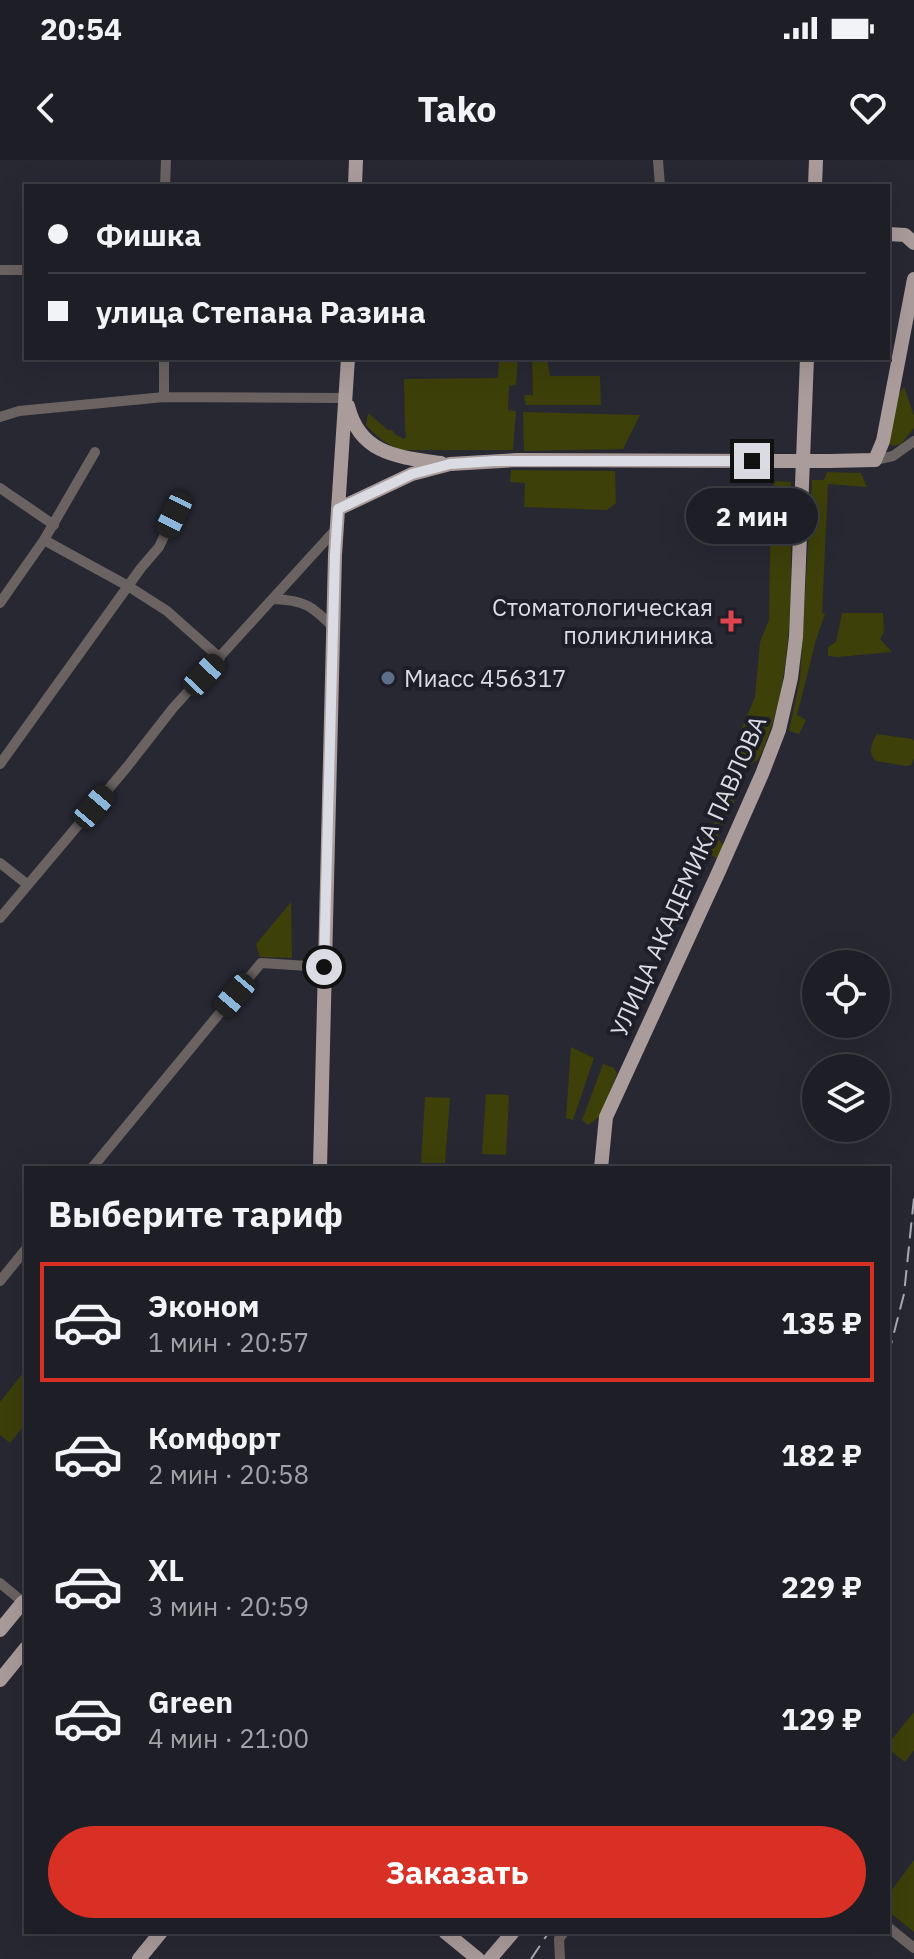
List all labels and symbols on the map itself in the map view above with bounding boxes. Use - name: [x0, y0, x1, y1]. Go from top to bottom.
- route end: [734, 443, 770, 479]
- car: [153, 488, 195, 542]
- callout: 2 мин: [686, 489, 818, 545]
- place label: Стоматологическая поликлиника: [492, 591, 713, 651]
- marker: Стоматологическая поликлиника: [720, 610, 742, 632]
- car: [179, 649, 229, 701]
- place label: Миасс 456317: [404, 662, 566, 694]
- marker: Миасс 456317: [379, 669, 397, 687]
- street label: УЛИЦА АКАДЕМИКА ПАВЛОВА: [603, 710, 773, 1042]
- car: [69, 781, 119, 833]
- route start: [306, 949, 342, 985]
- car: [210, 969, 260, 1021]

